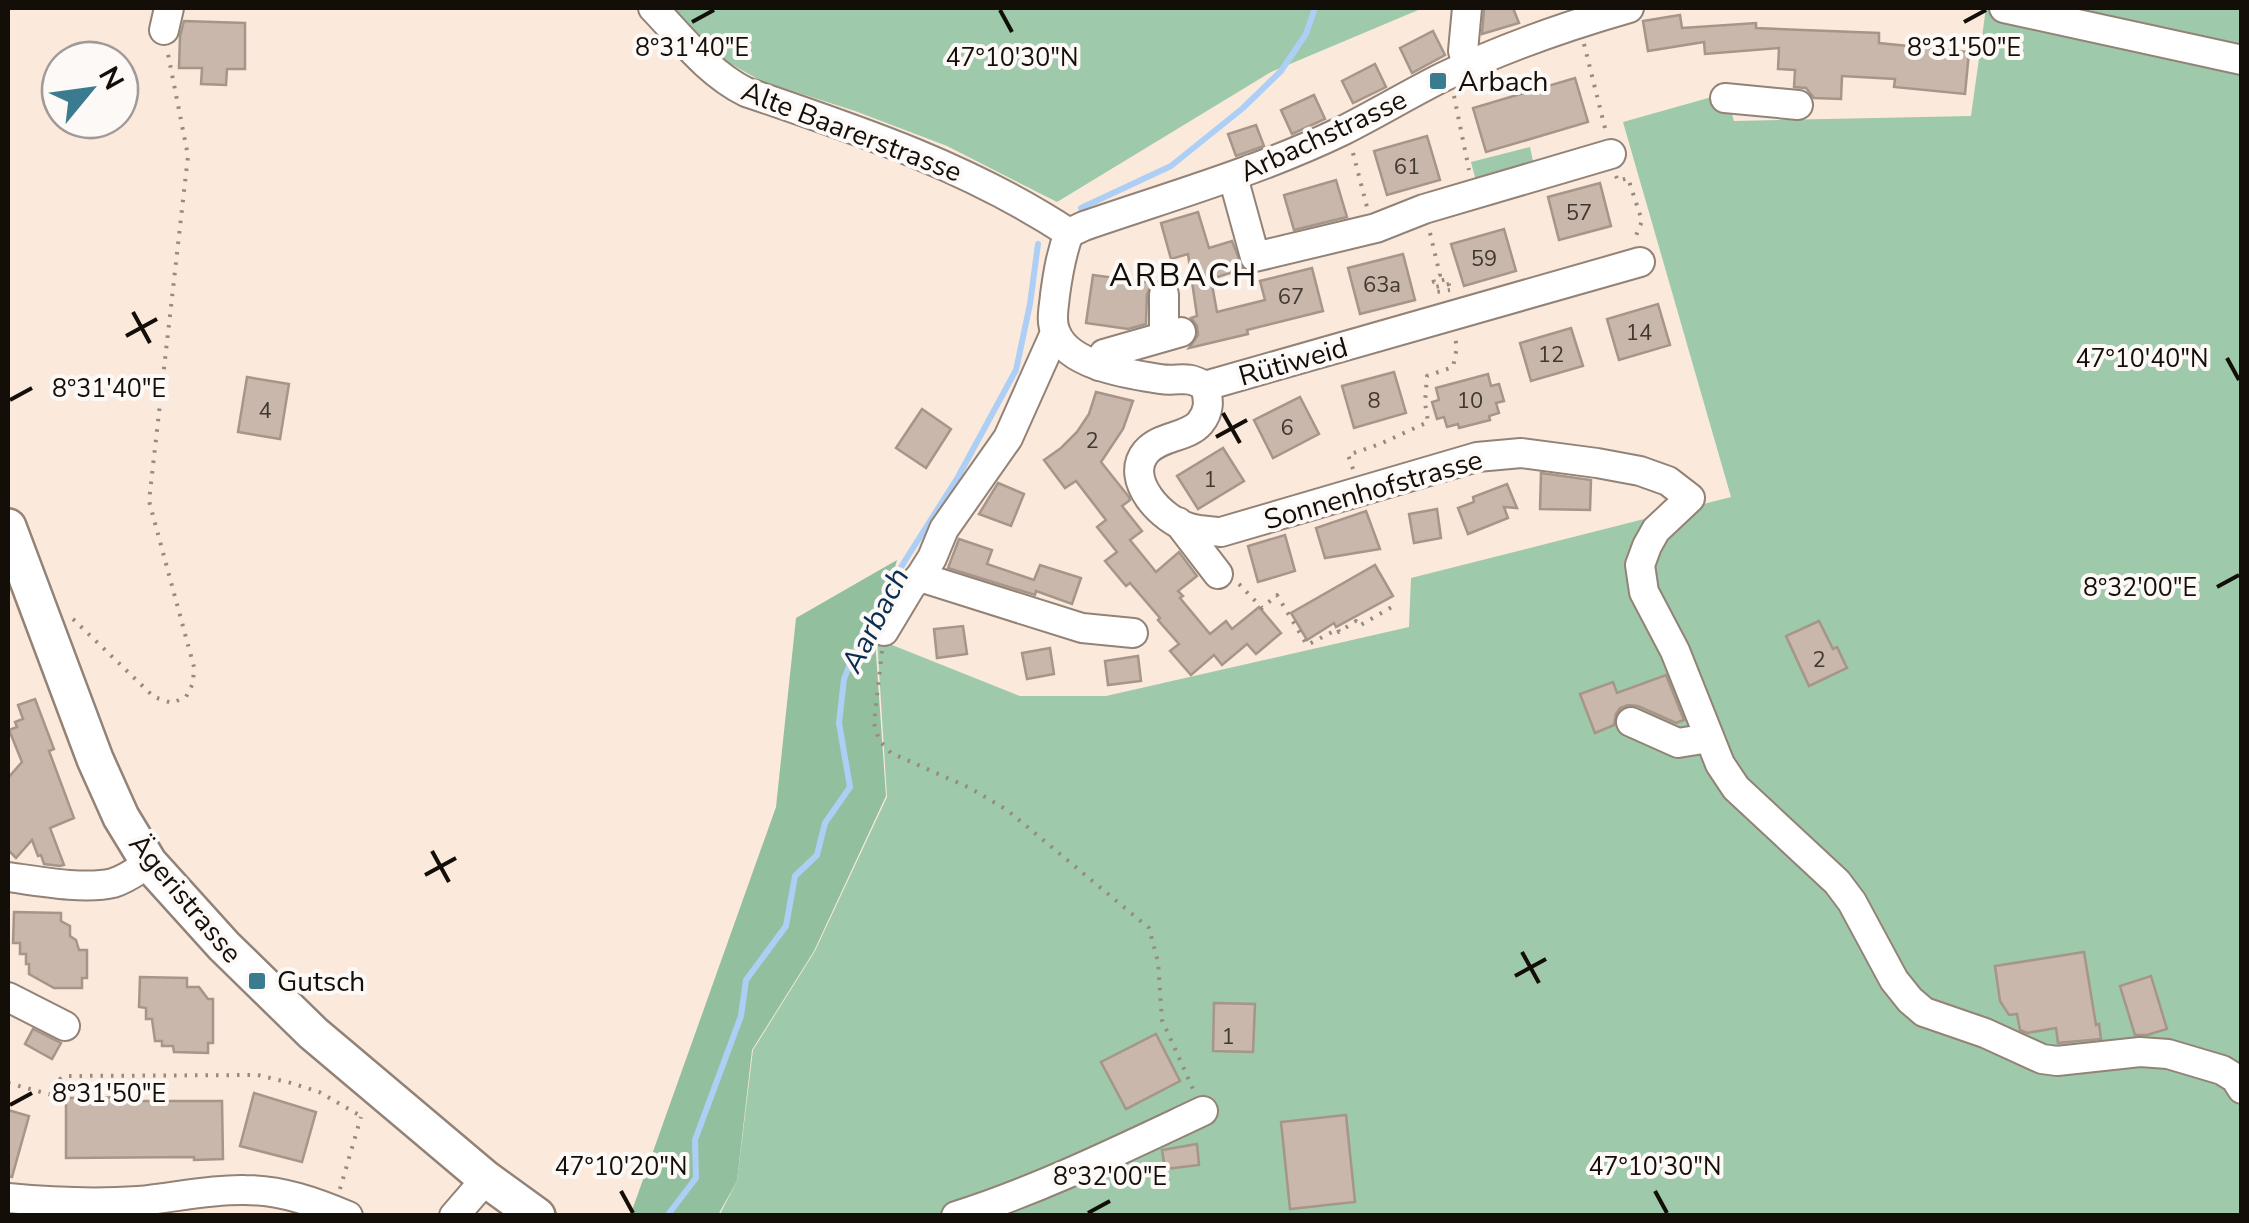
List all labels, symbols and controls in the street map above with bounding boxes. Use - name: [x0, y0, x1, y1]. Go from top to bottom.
- text: 8°31'40"E: [635, 31, 749, 65]
- text: 8°31'50"E: [1907, 31, 2021, 65]
- north arrow: [40, 40, 140, 140]
- text: 47°10'30"N: [945, 41, 1079, 75]
- text: N: [89, 60, 133, 97]
- place label: Arbach: [1458, 63, 1548, 101]
- marker: Arbach: [1427, 70, 1449, 92]
- street label: Alte Baarerstrasse: [736, 72, 967, 191]
- street label: Arbachstrasse: [1234, 81, 1413, 191]
- house number: 61: [1394, 152, 1420, 182]
- house number: 57: [1566, 198, 1592, 228]
- house number: 59: [1471, 244, 1497, 274]
- district label: ARBACH: [1109, 254, 1259, 297]
- house number: 63a: [1363, 270, 1401, 300]
- house number: 67: [1278, 282, 1304, 312]
- house number: 14: [1626, 318, 1652, 348]
- street label: Rütiweid: [1234, 328, 1352, 396]
- house number: 12: [1538, 340, 1564, 370]
- text: 47°10'40"N: [2075, 342, 2209, 376]
- text: 8°31'40"E: [52, 372, 166, 406]
- house number: 8: [1367, 386, 1381, 416]
- house number: 10: [1457, 386, 1483, 416]
- house number: 4: [258, 396, 272, 426]
- house number: 6: [1280, 413, 1294, 443]
- house number: 2: [1085, 426, 1099, 456]
- street label: Sonnenhofstrasse: [1260, 441, 1487, 539]
- house number: 1: [1203, 465, 1217, 495]
- water label: Aarbach: [831, 561, 919, 681]
- text: 8°32'00"E: [2083, 571, 2197, 605]
- house number: 2: [1812, 645, 1826, 675]
- street label: Ägeristrasse: [120, 826, 250, 971]
- place label: Gutsch: [277, 963, 365, 1001]
- marker: Gutsch: [246, 970, 268, 992]
- house number: 1: [1221, 1022, 1235, 1052]
- text: 8°31'50"E: [52, 1077, 166, 1111]
- text: 47°10'20"N: [554, 1150, 688, 1184]
- text: 47°10'30"N: [1588, 1150, 1722, 1184]
- text: 8°32'00"E: [1053, 1160, 1167, 1194]

